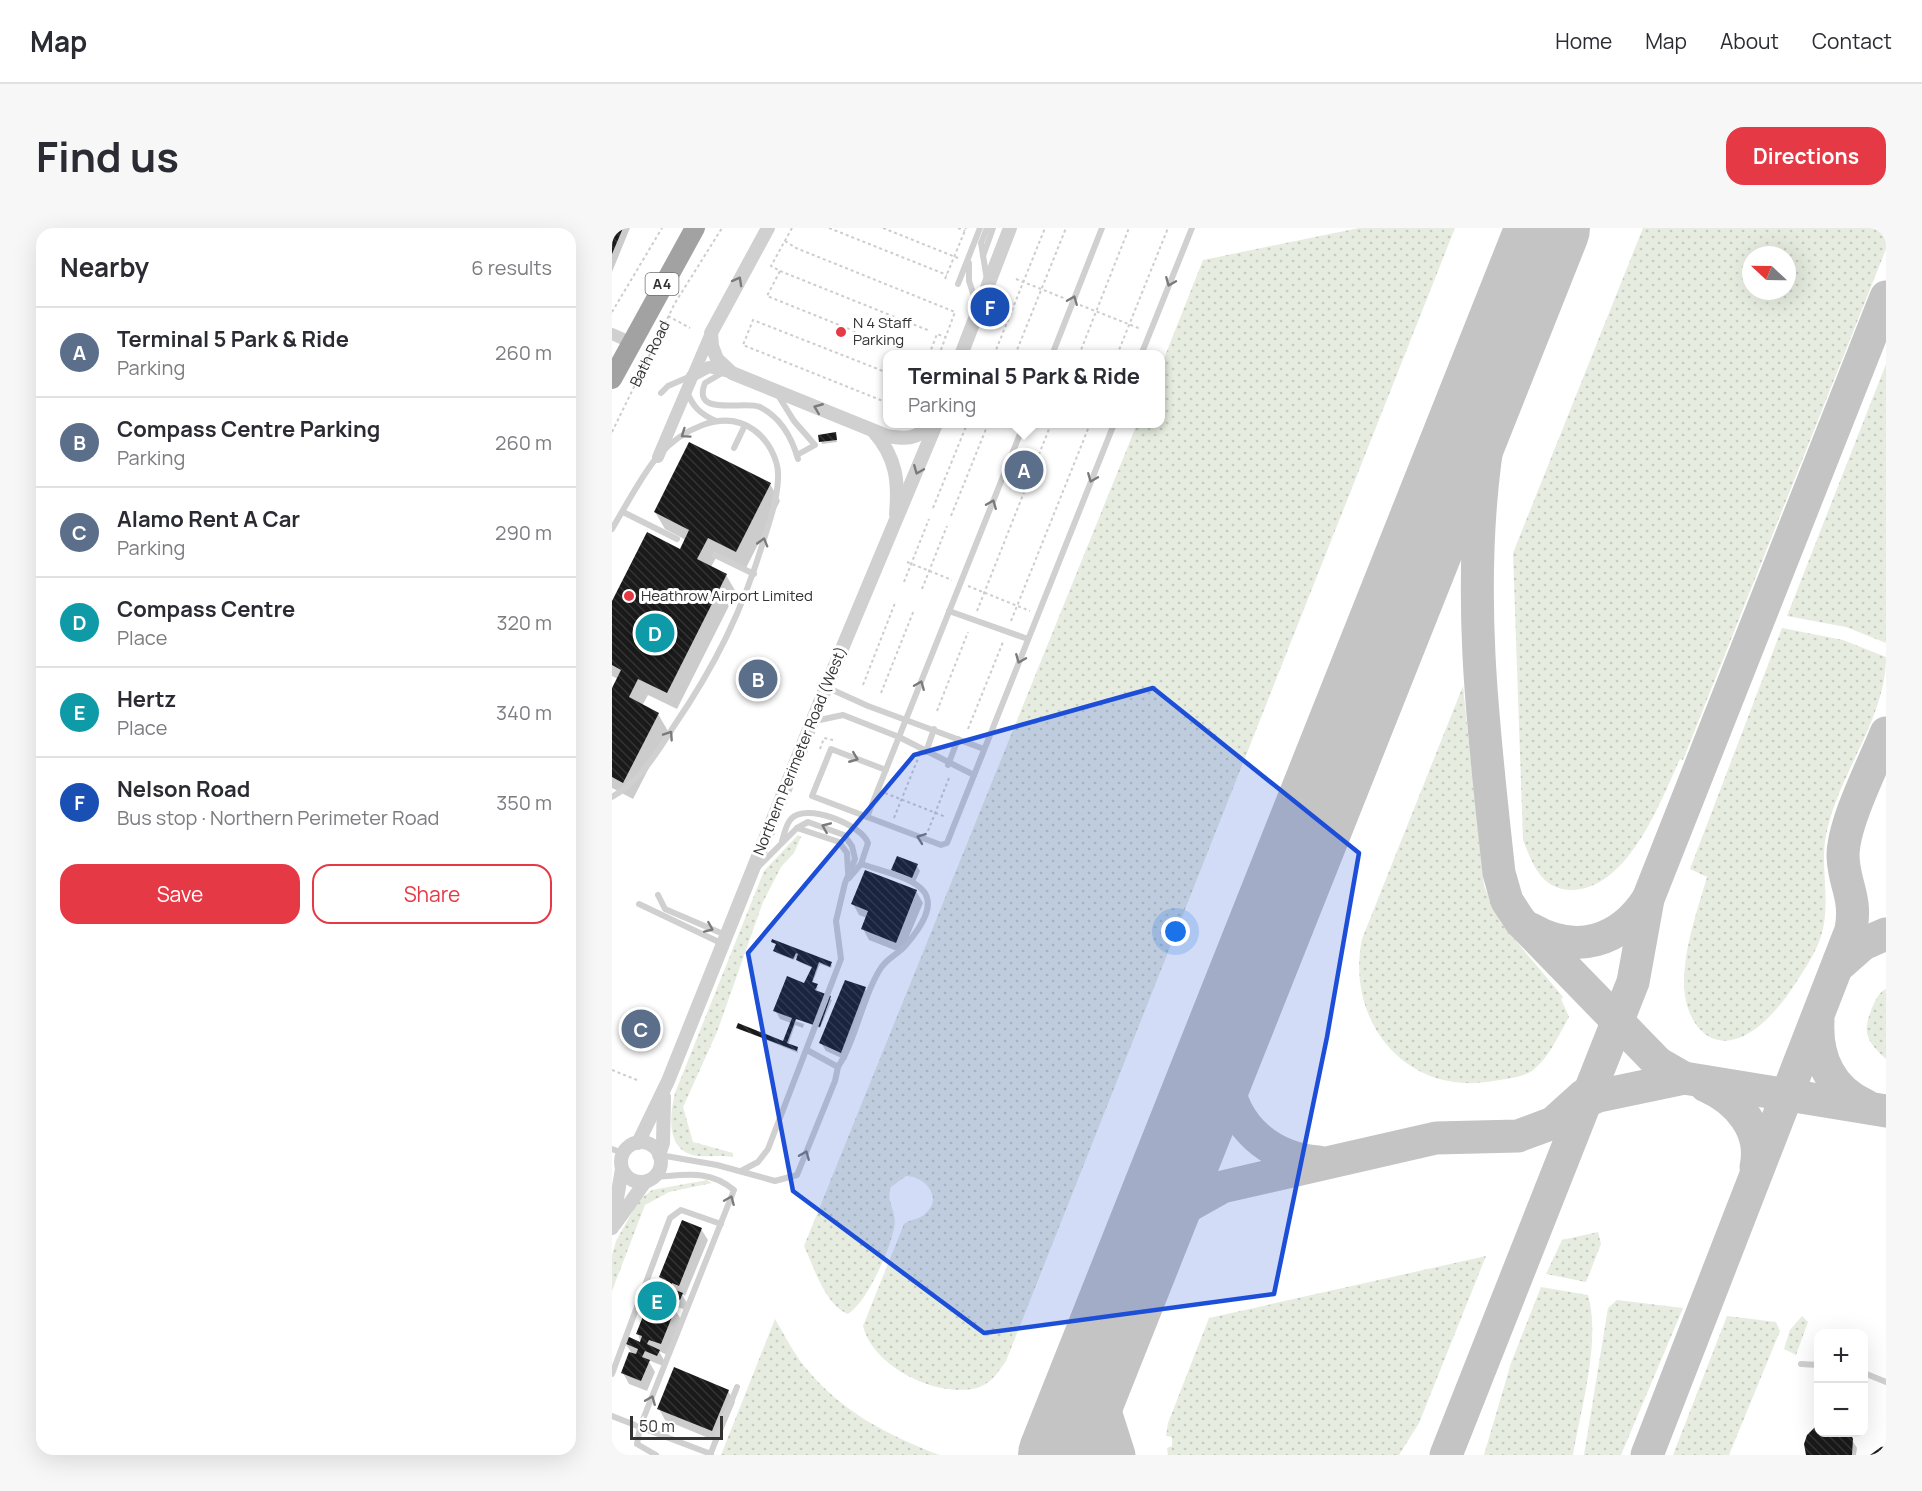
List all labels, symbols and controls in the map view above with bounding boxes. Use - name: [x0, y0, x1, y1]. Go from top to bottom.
- text: Map: [30, 22, 87, 60]
- text: Home: [1555, 27, 1612, 55]
- text: Map: [1645, 27, 1687, 55]
- text: About: [1720, 27, 1779, 55]
- text: Contact: [1812, 27, 1892, 55]
- text: Find us: [36, 127, 179, 185]
- button: Directions: [1726, 127, 1886, 185]
- north arrow: [1742, 246, 1796, 300]
- text: Nearby: [60, 249, 149, 285]
- text: 6 results: [471, 254, 552, 281]
- road number: A4: [646, 273, 678, 295]
- one-way arrow: [1165, 276, 1177, 287]
- one-way arrow: [731, 277, 742, 287]
- pin: F: [970, 284, 1010, 329]
- one-way arrow: [1066, 295, 1078, 306]
- place label: N 4 Staff Parking: [853, 312, 912, 350]
- street label: Bath Road: [625, 317, 675, 390]
- text: Terminal 5 Park & Ride: [117, 324, 349, 354]
- marker: N 4 Staff Parking: [834, 325, 848, 339]
- text: A: [73, 339, 86, 366]
- text: 260 m: [495, 339, 552, 366]
- popup: [883, 350, 1165, 428]
- text: Parking: [117, 354, 185, 381]
- text: Terminal 5 Park & Ride: [908, 361, 1140, 391]
- text: Parking: [908, 391, 976, 418]
- one-way arrow: [814, 403, 825, 415]
- text: Compass Centre Parking: [117, 414, 380, 444]
- one-way arrow: [681, 427, 692, 438]
- text: B: [73, 429, 86, 456]
- text: 260 m: [495, 429, 552, 456]
- text: Parking: [117, 444, 185, 471]
- pin: A: [1004, 448, 1044, 492]
- one-way arrow: [913, 464, 925, 475]
- one-way arrow: [1087, 472, 1099, 483]
- one-way arrow: [985, 499, 997, 510]
- text: Alamo Rent A Car: [117, 504, 300, 534]
- text: C: [72, 519, 87, 546]
- text: 290 m: [495, 519, 552, 546]
- text: Parking: [117, 534, 185, 561]
- one-way arrow: [756, 537, 768, 548]
- place label: Heathrow Airport Limited: [641, 585, 813, 606]
- marker: Heathrow Airport Limited: [622, 589, 636, 603]
- text: Compass Centre: [117, 594, 295, 624]
- text: D: [72, 609, 87, 636]
- text: 320 m: [496, 609, 552, 636]
- pin: D: [636, 610, 675, 656]
- text: Place: [117, 624, 167, 651]
- street label: Northern Perimeter Road (West): [748, 643, 851, 858]
- one-way arrow: [1015, 653, 1027, 664]
- pin: B: [738, 656, 778, 702]
- one-way arrow: [913, 680, 925, 691]
- text: Hertz: [117, 684, 176, 714]
- text: E: [74, 699, 85, 726]
- text: 340 m: [496, 699, 552, 726]
- text: Place: [117, 714, 167, 741]
- one-way arrow: [662, 730, 673, 741]
- one-way arrow: [847, 751, 858, 763]
- text: Nelson Road: [117, 774, 250, 804]
- text: F: [74, 789, 85, 816]
- text: 350 m: [496, 789, 552, 816]
- text: Bus stop · Northern Perimeter Road: [117, 804, 439, 831]
- one-way arrow: [822, 822, 833, 834]
- one-way arrow: [916, 833, 927, 845]
- button: Save: [60, 864, 300, 924]
- button: Share: [312, 864, 552, 924]
- your location: [1161, 917, 1190, 946]
- one-way arrow: [702, 920, 713, 932]
- pin: C: [621, 1006, 660, 1052]
- one-way arrow: [798, 1150, 810, 1161]
- one-way arrow: [723, 1195, 735, 1206]
- pin: E: [638, 1278, 676, 1324]
- map controls: [1814, 1329, 1868, 1437]
- button: +: [1814, 1329, 1868, 1383]
- button: −: [1814, 1383, 1868, 1437]
- one-way arrow: [644, 1396, 656, 1407]
- scale bar: [630, 1413, 723, 1440]
- text: 50 m: [639, 1415, 675, 1437]

